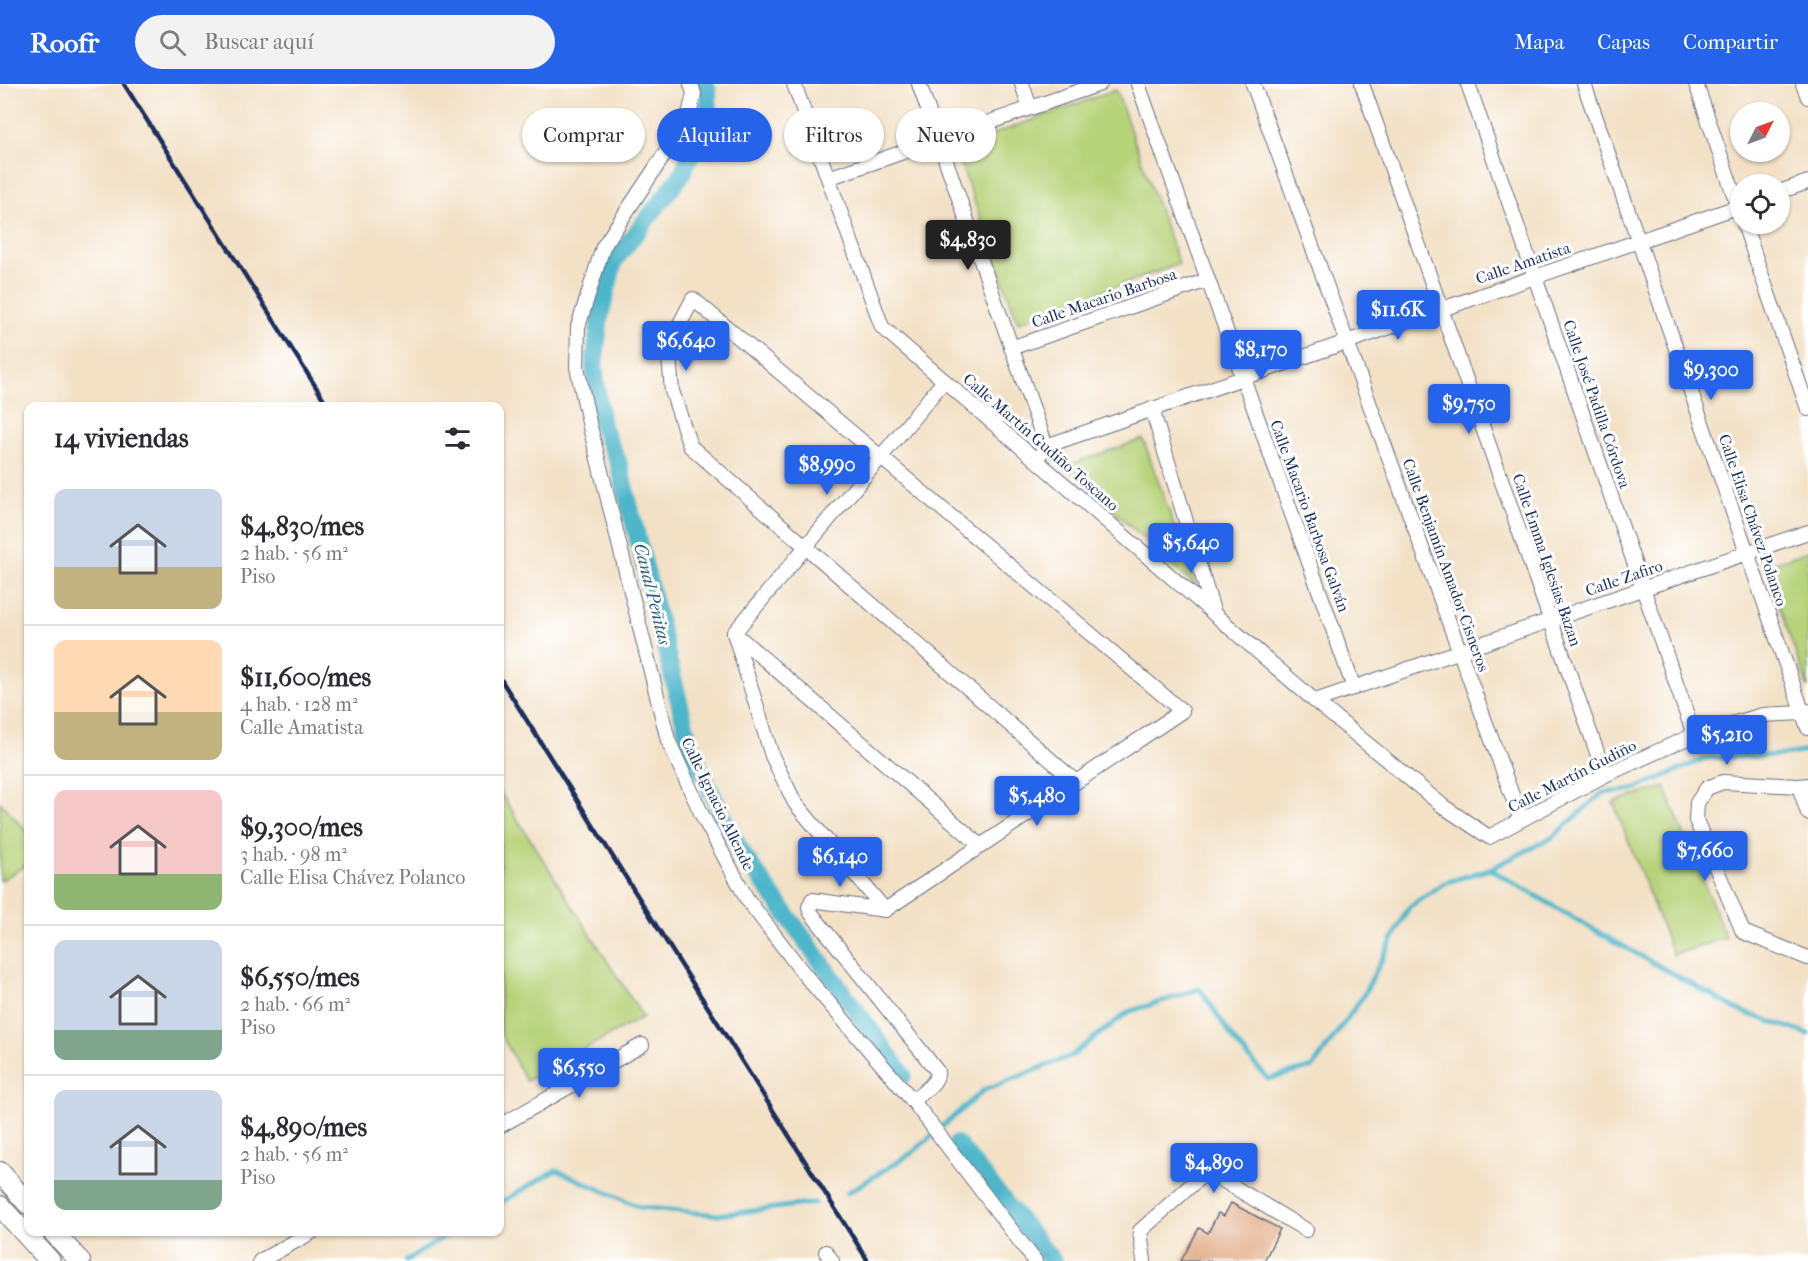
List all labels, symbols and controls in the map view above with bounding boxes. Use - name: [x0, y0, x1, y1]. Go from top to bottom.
- search box: [135, 15, 555, 69]
- text: Roofr: [30, 26, 99, 59]
- icon: search: [156, 26, 189, 59]
- text: Buscar aquí: [204, 29, 314, 55]
- text: Mapa: [1514, 30, 1564, 54]
- text: Capas: [1597, 30, 1650, 54]
- text: Compartir: [1683, 30, 1778, 54]
- north arrow: [1730, 102, 1790, 162]
- map controls: [1730, 102, 1790, 234]
- chip: Comprar: [522, 108, 645, 162]
- chip: Alquilar: [657, 108, 772, 162]
- chip: Filtros: [784, 108, 884, 162]
- chip: Nuevo: [896, 108, 996, 162]
- button: locate: [1730, 174, 1790, 234]
- pin: $4,830: [919, 220, 1017, 271]
- text: $4,830: [940, 228, 996, 251]
- street label: Calle Amatista: [1473, 238, 1573, 288]
- street label: Calle Macario Barbosa: [1029, 264, 1180, 332]
- pin: $11.6K: [1349, 290, 1447, 341]
- text: $11.6K: [1371, 298, 1425, 321]
- street label: Calle José Padilla Córdova: [1559, 317, 1635, 491]
- pin: $6,640: [637, 321, 735, 372]
- text: $6,640: [656, 329, 716, 352]
- pin: $8,170: [1212, 330, 1310, 381]
- text: $8,170: [1235, 338, 1287, 361]
- pin: $9,300: [1662, 350, 1760, 401]
- text: $9,300: [1683, 358, 1739, 381]
- street label: Calle Martín Gudiño Toscano: [959, 369, 1123, 515]
- pin: $9,750: [1420, 384, 1518, 435]
- text: $9,750: [1442, 392, 1496, 415]
- street label: Calle Macario Barbosa Galván: [1266, 417, 1354, 615]
- icon: filters: [441, 422, 474, 455]
- text: 14 viviendas: [54, 423, 189, 454]
- street label: Calle Elisa Chávez Polanco: [1715, 432, 1791, 608]
- pin: $8,990: [778, 445, 876, 496]
- text: $8,990: [799, 453, 855, 476]
- street label: Calle Benjamín Amador Cisneros: [1399, 456, 1493, 674]
- street label: Calle Emma Iglesias Bazan: [1509, 471, 1586, 649]
- text: $4,830/mes: [240, 511, 364, 542]
- icon: home: [102, 513, 174, 585]
- pin: $5,640: [1142, 523, 1240, 574]
- text: $5,640: [1162, 531, 1220, 554]
- water label: Canal Peñitas: [629, 541, 675, 647]
- text: 2 hab. · 56 m²: [240, 542, 348, 565]
- street label: Calle Zafiro: [1583, 556, 1665, 600]
- text: Piso: [240, 565, 276, 588]
- text: $11,600/mes: [240, 662, 371, 693]
- icon: home: [102, 664, 174, 736]
- text: 4 hab. · 128 m²: [240, 693, 358, 716]
- pin: $5,210: [1678, 715, 1776, 766]
- text: Calle Amatista: [240, 716, 363, 739]
- text: $5,210: [1701, 723, 1753, 746]
- street label: Calle Ignacio Allende: [678, 734, 759, 874]
- street label: Calle Martín Gudiño: [1505, 735, 1639, 817]
- pin: $5,480: [988, 776, 1086, 827]
- text: $5,480: [1008, 784, 1066, 807]
- text: $9,300/mes: [240, 812, 363, 843]
- icon: home: [102, 814, 174, 886]
- pin: $7,660: [1656, 831, 1754, 882]
- pin: $6,140: [791, 837, 889, 888]
- text: $7,660: [1676, 839, 1734, 862]
- text: 3 hab. · 98 m²: [240, 843, 347, 866]
- text: $6,140: [812, 845, 868, 868]
- text: Calle Elisa Chávez Polanco: [240, 866, 465, 889]
- text: $6,550/mes: [240, 962, 360, 993]
- icon: home: [102, 964, 174, 1036]
- text: 2 hab. · 66 m²: [240, 993, 350, 1016]
- text: Piso: [240, 1016, 276, 1039]
- pin: $6,550: [530, 1048, 628, 1099]
- text: $6,550: [552, 1056, 606, 1079]
- text: $4,890/mes: [240, 1112, 367, 1143]
- icon: home: [102, 1114, 174, 1186]
- text: 2 hab. · 56 m²: [240, 1143, 348, 1166]
- pin: $4,890: [1165, 1143, 1263, 1194]
- text: $4,890: [1184, 1151, 1244, 1174]
- text: Piso: [240, 1166, 276, 1189]

